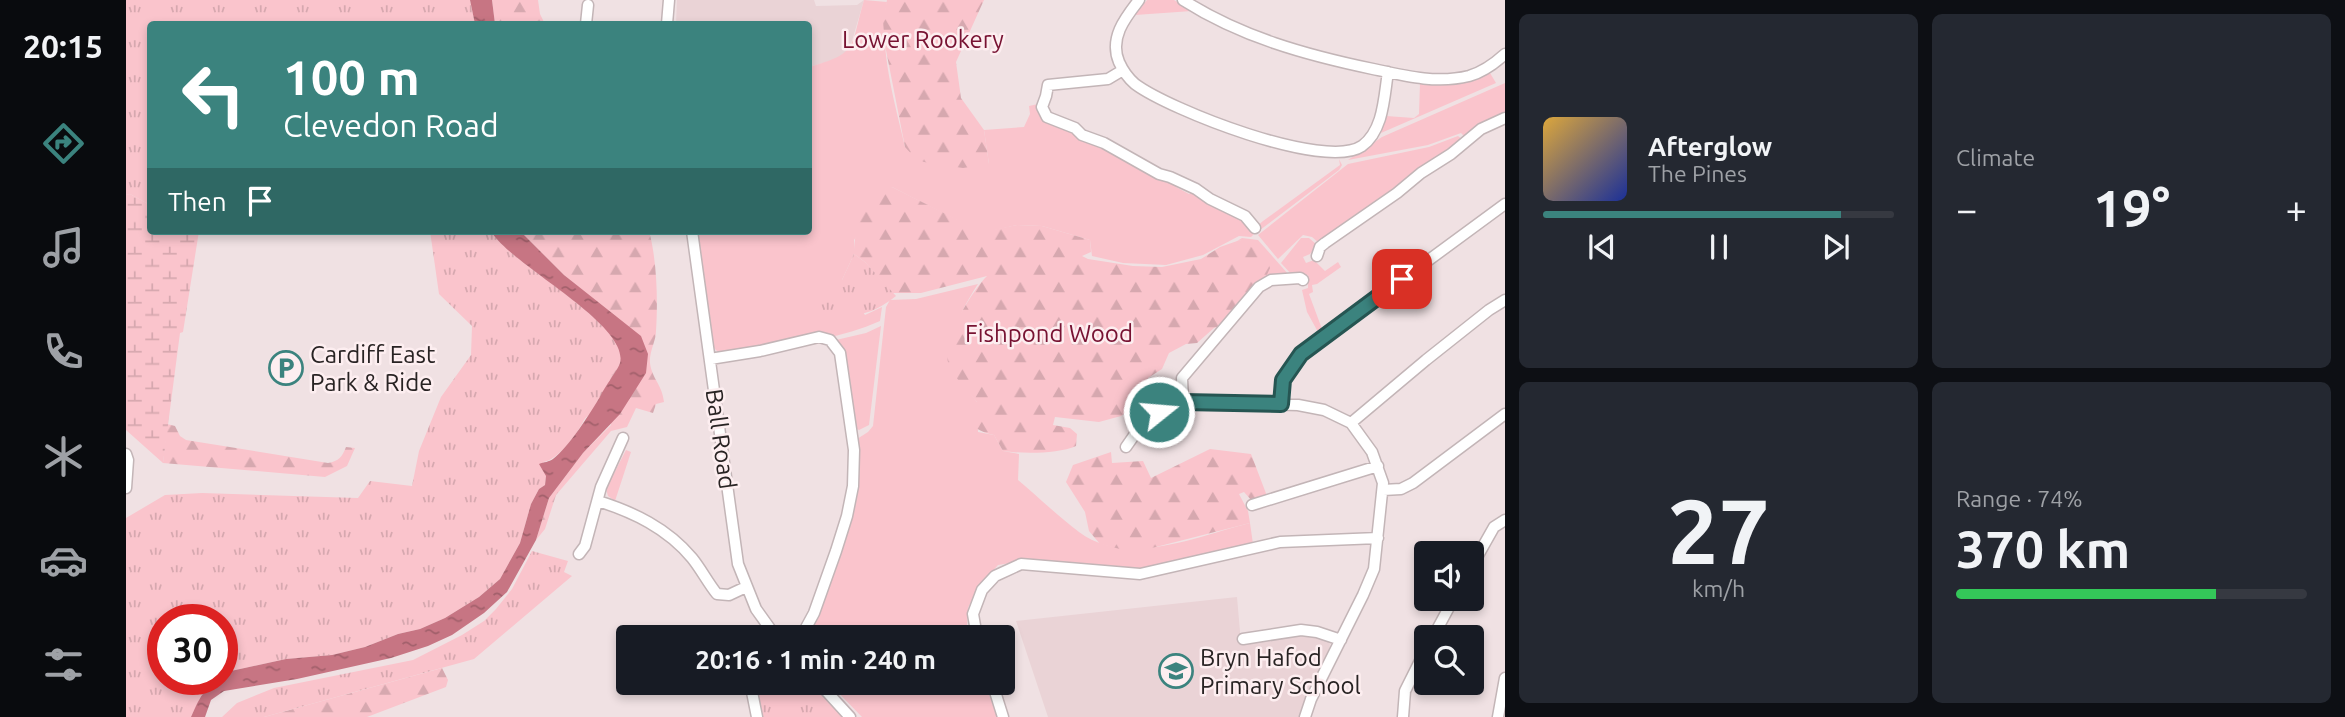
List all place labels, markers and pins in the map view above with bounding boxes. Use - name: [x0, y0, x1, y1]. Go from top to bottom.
- pin: [1372, 249, 1432, 309]
- place label: Cardiff East Park & Ride: [310, 341, 436, 396]
- parking icon: Cardiff East Park & Ride: [267, 349, 305, 387]
- place label: Bryn Hafod Primary School: [1200, 644, 1361, 699]
- school or university icon: Bryn Hafod Primary School: [1157, 652, 1195, 690]

